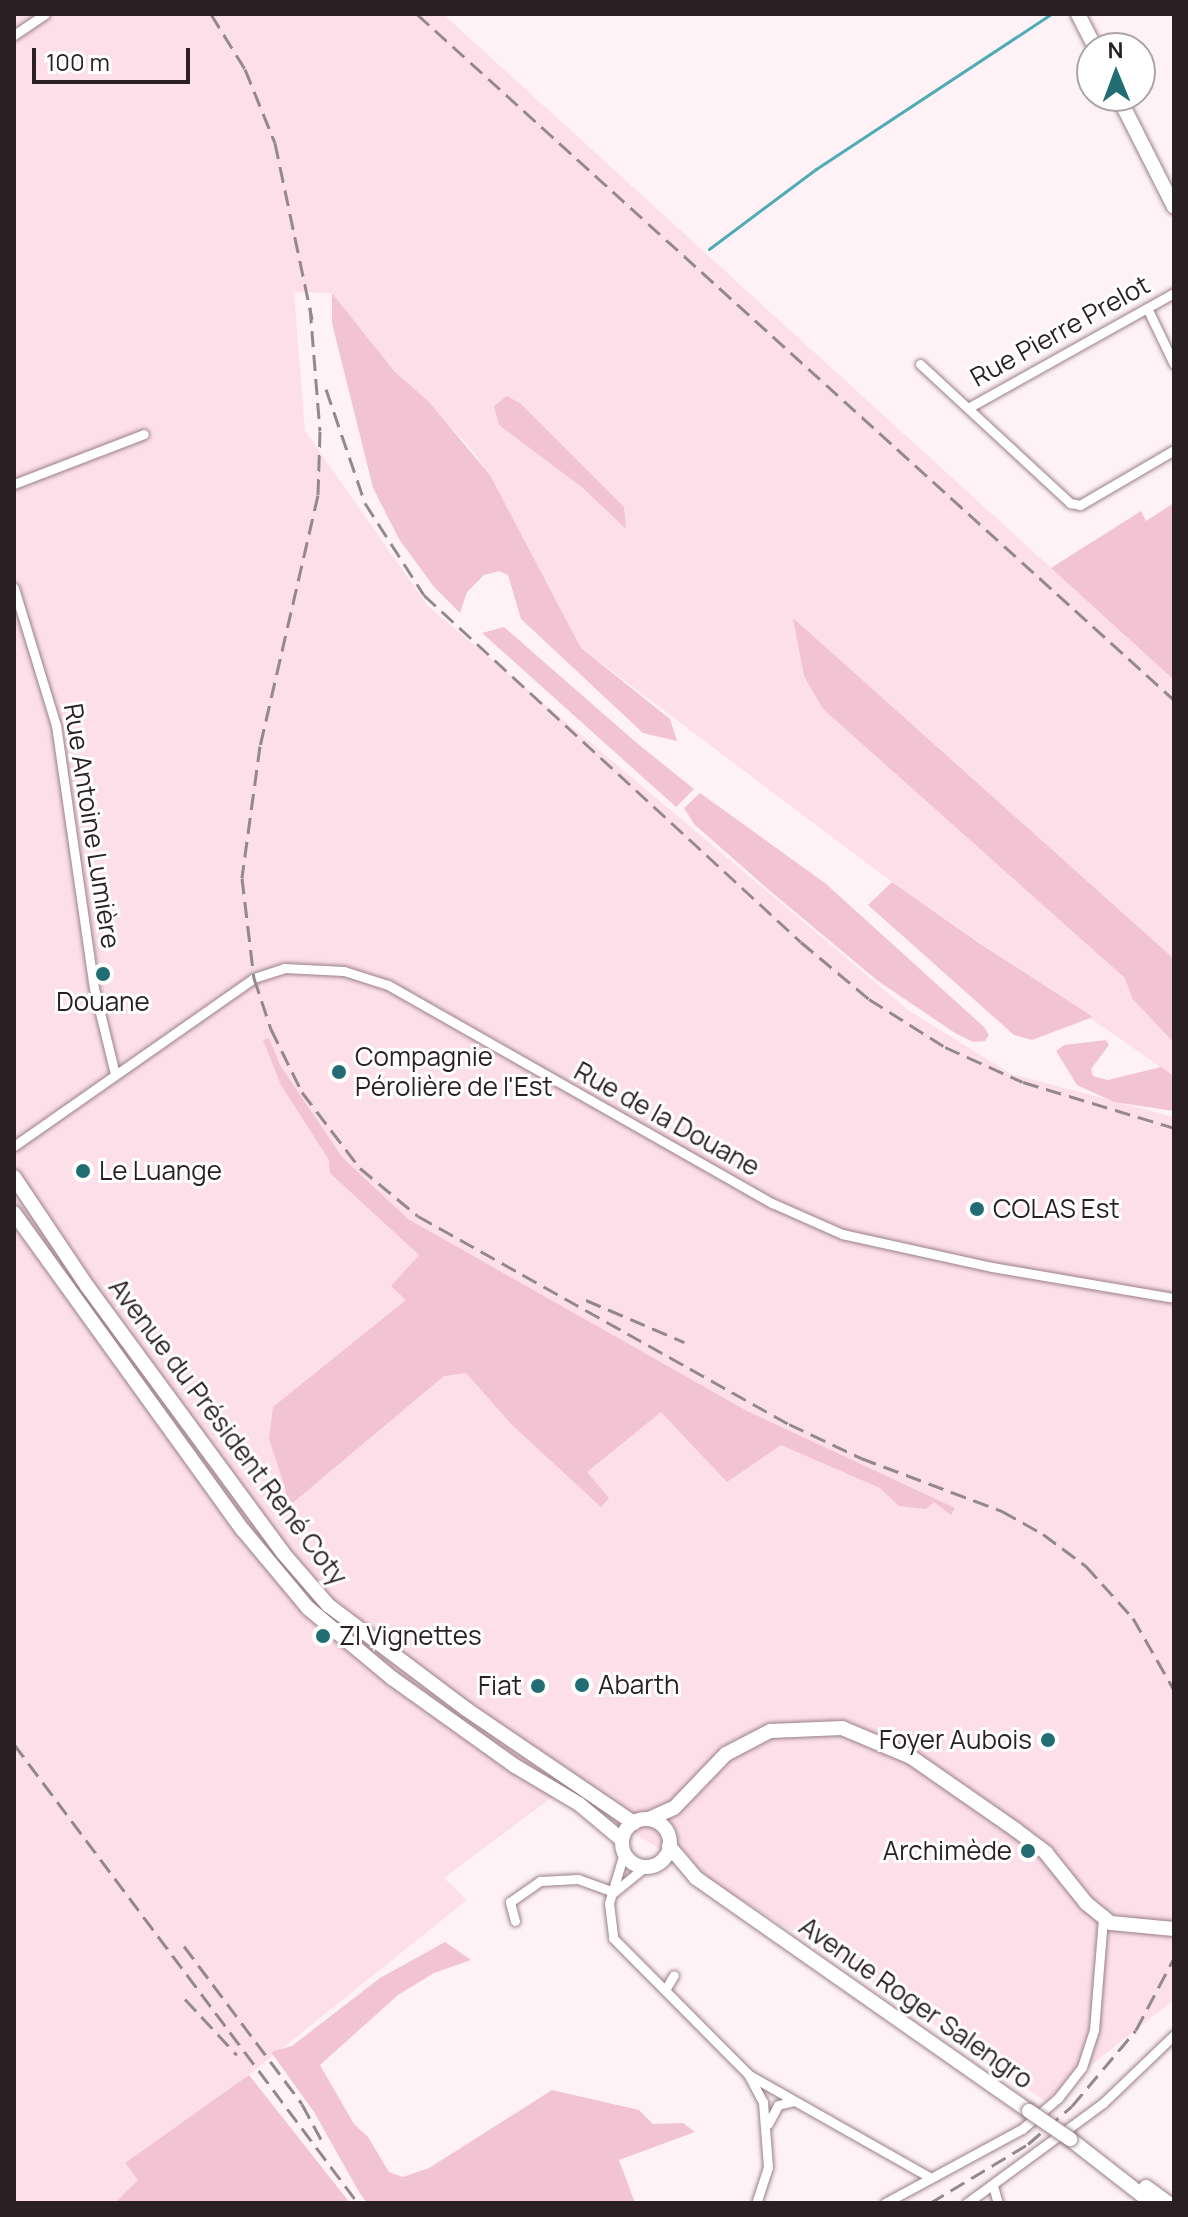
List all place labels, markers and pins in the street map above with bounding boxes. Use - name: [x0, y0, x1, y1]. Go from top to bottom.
- marker: Douane: [94, 965, 112, 983]
- place label: Douane: [56, 986, 150, 1018]
- place label: Compagnie Pérolière de l'Est: [355, 1041, 553, 1102]
- marker: Compagnie Pérolière de l'Est: [330, 1063, 348, 1081]
- place label: Le Luange: [99, 1155, 222, 1187]
- marker: Le Luange: [74, 1162, 92, 1180]
- place label: COLAS Est: [993, 1193, 1120, 1225]
- marker: COLAS Est: [968, 1200, 986, 1218]
- place label: ZI Vignettes: [339, 1620, 482, 1652]
- marker: ZI Vignettes: [314, 1627, 332, 1645]
- place label: Abarth: [598, 1669, 680, 1701]
- place label: Fiat: [478, 1670, 522, 1702]
- marker: Abarth: [573, 1676, 591, 1694]
- marker: Fiat: [529, 1677, 547, 1695]
- place label: Foyer Aubois: [879, 1724, 1032, 1756]
- marker: Foyer Aubois: [1039, 1731, 1057, 1749]
- place label: Archimède: [883, 1835, 1012, 1867]
- marker: Archimède: [1019, 1842, 1037, 1860]

